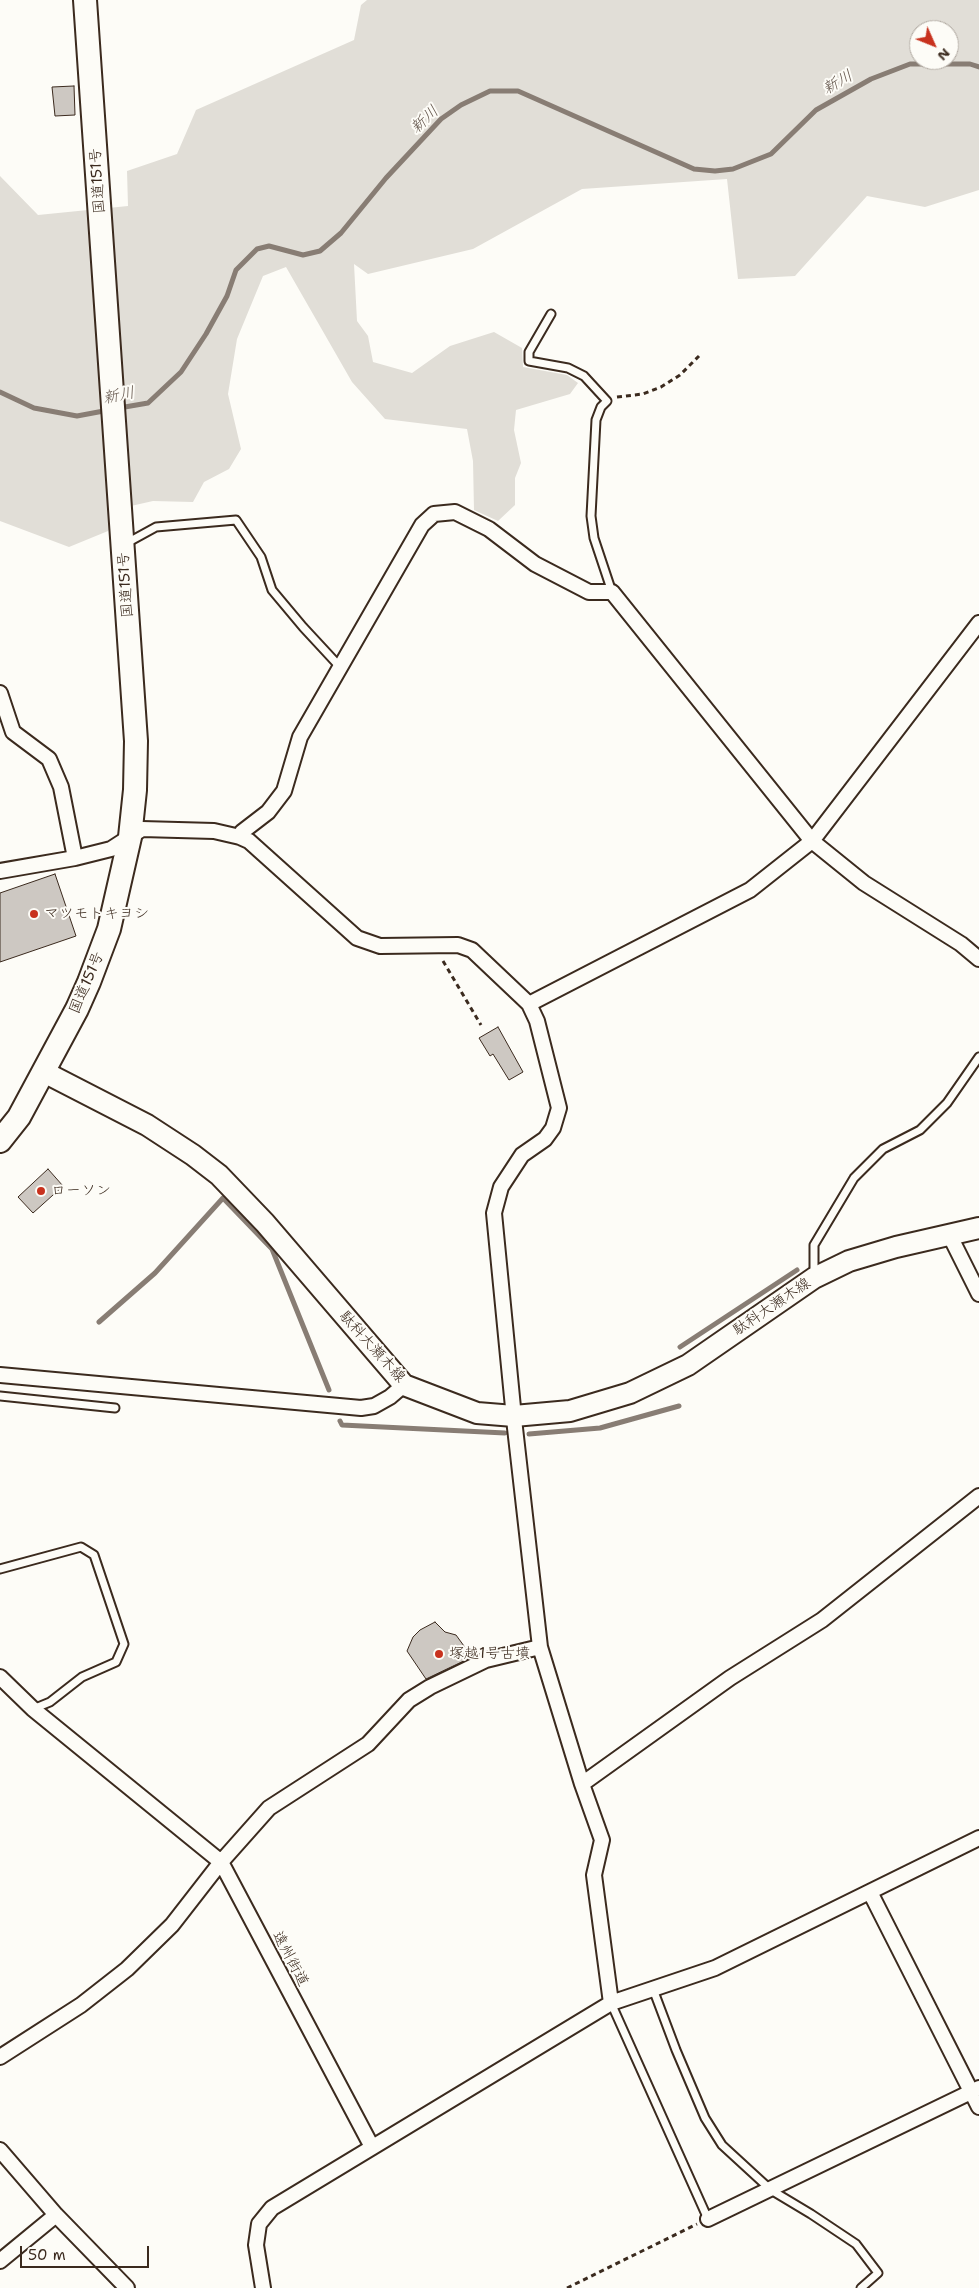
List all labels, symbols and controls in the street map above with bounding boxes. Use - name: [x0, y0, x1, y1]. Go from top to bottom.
- north arrow: [909, 20, 959, 70]
- text: N: [934, 44, 954, 65]
- water label: 新川: [819, 67, 857, 99]
- water label: 新川: [407, 102, 443, 138]
- street label: 国道151号: [87, 148, 109, 214]
- water label: 新川: [101, 384, 137, 408]
- street label: 国道151号: [115, 552, 137, 618]
- place label: マツモトキヨシ: [44, 905, 149, 923]
- marker: マツモトキヨシ: [28, 908, 40, 920]
- street label: 国道151号: [66, 949, 108, 1017]
- place label: ローソン: [51, 1182, 111, 1200]
- marker: ローソン: [35, 1185, 47, 1197]
- street label: 駄科大瀬木線: [730, 1274, 814, 1340]
- street label: 駄科大瀬木線: [335, 1308, 409, 1386]
- place label: 塚越1号古墳: [449, 1645, 530, 1663]
- marker: 塚越1号古墳: [433, 1648, 445, 1660]
- street label: 遠州街道: [268, 1928, 312, 1990]
- scale bar: [22, 2236, 151, 2268]
- text: 50 m: [28, 2245, 66, 2265]

